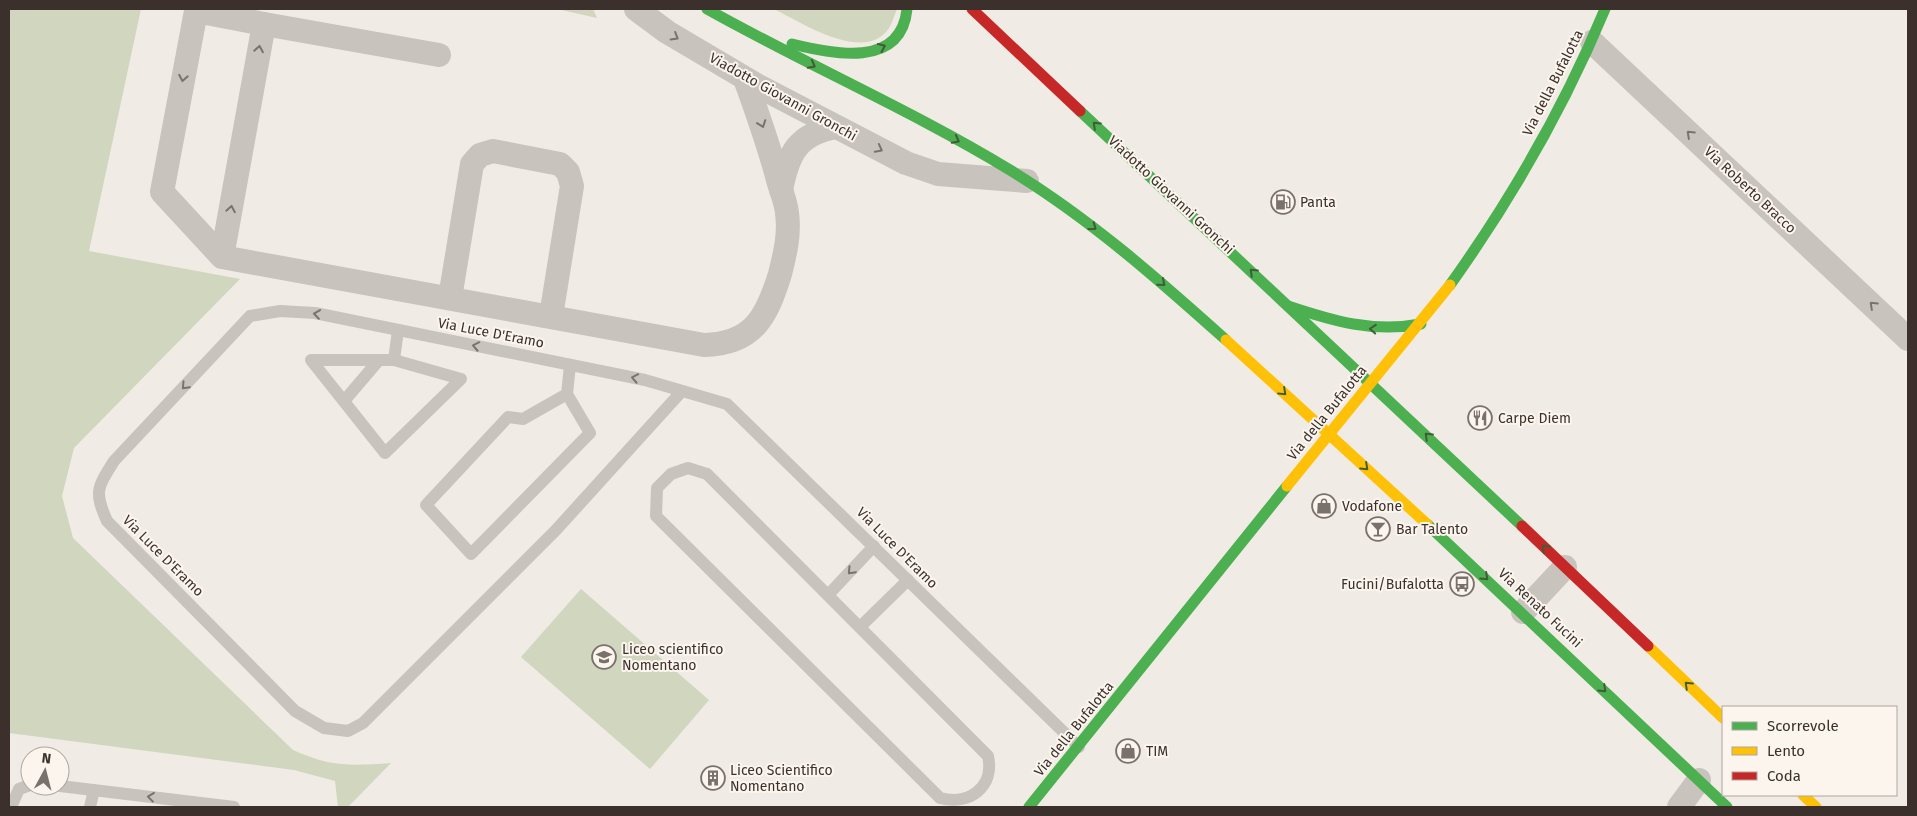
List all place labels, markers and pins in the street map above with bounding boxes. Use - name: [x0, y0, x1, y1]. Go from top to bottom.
- fuel station icon: Panta: [1270, 189, 1296, 215]
- place label: Panta: [1300, 194, 1336, 211]
- restaurant icon: Carpe Diem: [1467, 405, 1493, 431]
- place label: Carpe Diem: [1498, 410, 1571, 427]
- shop icon: Vodafone: [1311, 493, 1337, 519]
- place label: Vodafone: [1342, 498, 1402, 515]
- bar icon: Bar Talento: [1365, 516, 1391, 542]
- place label: Bar Talento: [1396, 521, 1468, 538]
- bus stop icon: Fucini/Bufalotta: [1449, 571, 1475, 597]
- place label: Fucini/Bufalotta: [1341, 576, 1444, 593]
- place label: Liceo scientifico Nomentano: [622, 641, 724, 674]
- school or university icon: Liceo scientifico Nomentano: [591, 644, 617, 670]
- shop icon: TIM: [1115, 738, 1141, 764]
- place label: TIM: [1146, 743, 1168, 760]
- place label: Liceo Scientifico Nomentano: [730, 762, 833, 795]
- building icon: Liceo Scientifico Nomentano: [700, 765, 726, 791]

